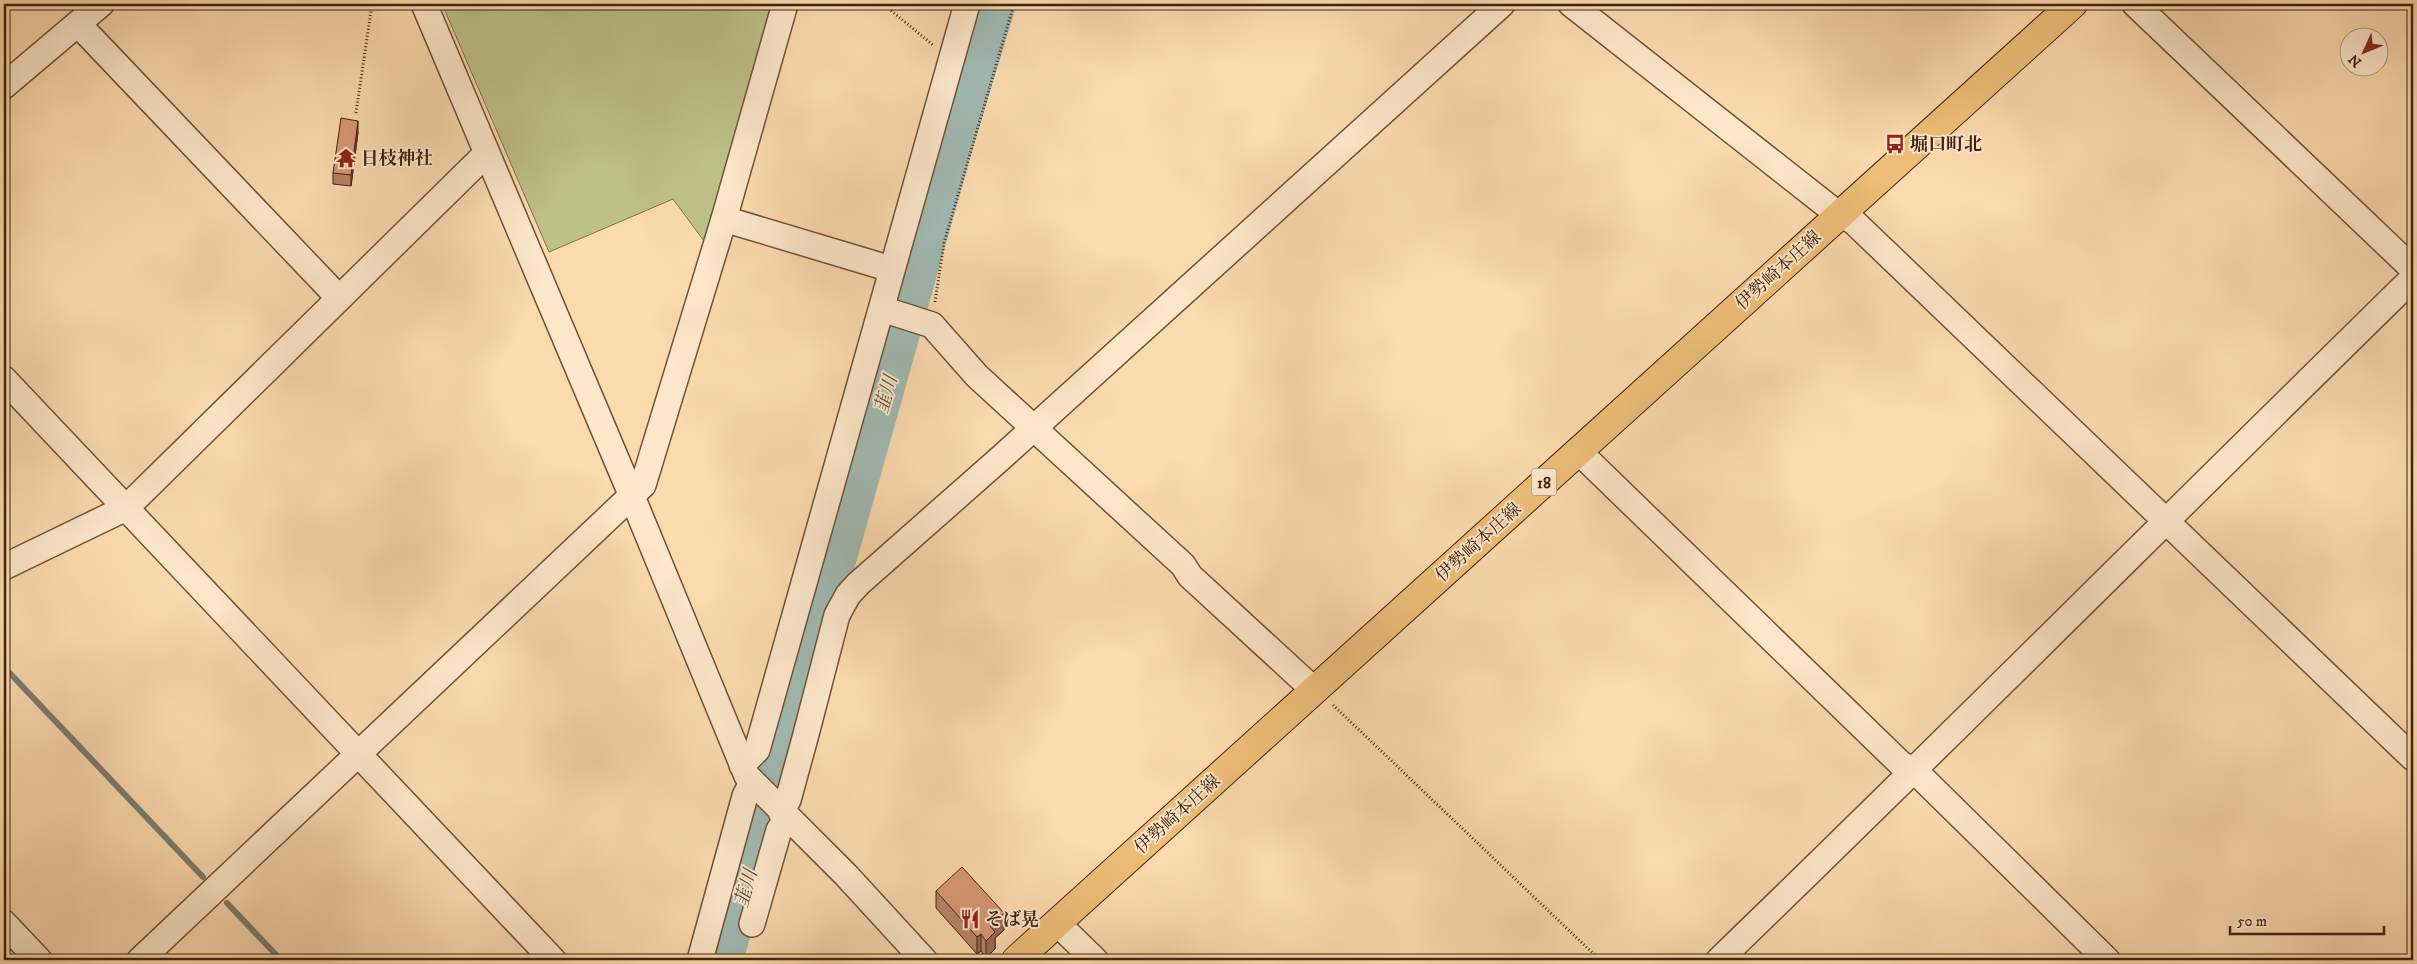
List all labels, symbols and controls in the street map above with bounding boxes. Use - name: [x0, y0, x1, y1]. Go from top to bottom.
- north arrow: [2340, 28, 2390, 78]
- text: N: [2345, 50, 2366, 71]
- bus stop icon: 堀口町北: [1884, 133, 1906, 155]
- place label: 堀口町北: [1910, 134, 1982, 156]
- temple icon: 日枝神社: [335, 147, 357, 169]
- place label: 日枝神社: [361, 148, 433, 170]
- street label: 伊勢崎本庄線: [1731, 226, 1826, 315]
- water label: 韮川: [870, 371, 903, 416]
- road number: 18: [1532, 468, 1556, 496]
- street label: 伊勢崎本庄線: [1431, 498, 1526, 587]
- street label: 伊勢崎本庄線: [1130, 770, 1225, 859]
- water label: 韮川: [730, 865, 763, 910]
- scale bar: [2230, 904, 2383, 936]
- restaurant icon: そば晃: [959, 908, 981, 930]
- place label: そば晃: [985, 909, 1039, 931]
- text: 50 m: [2237, 912, 2267, 931]

